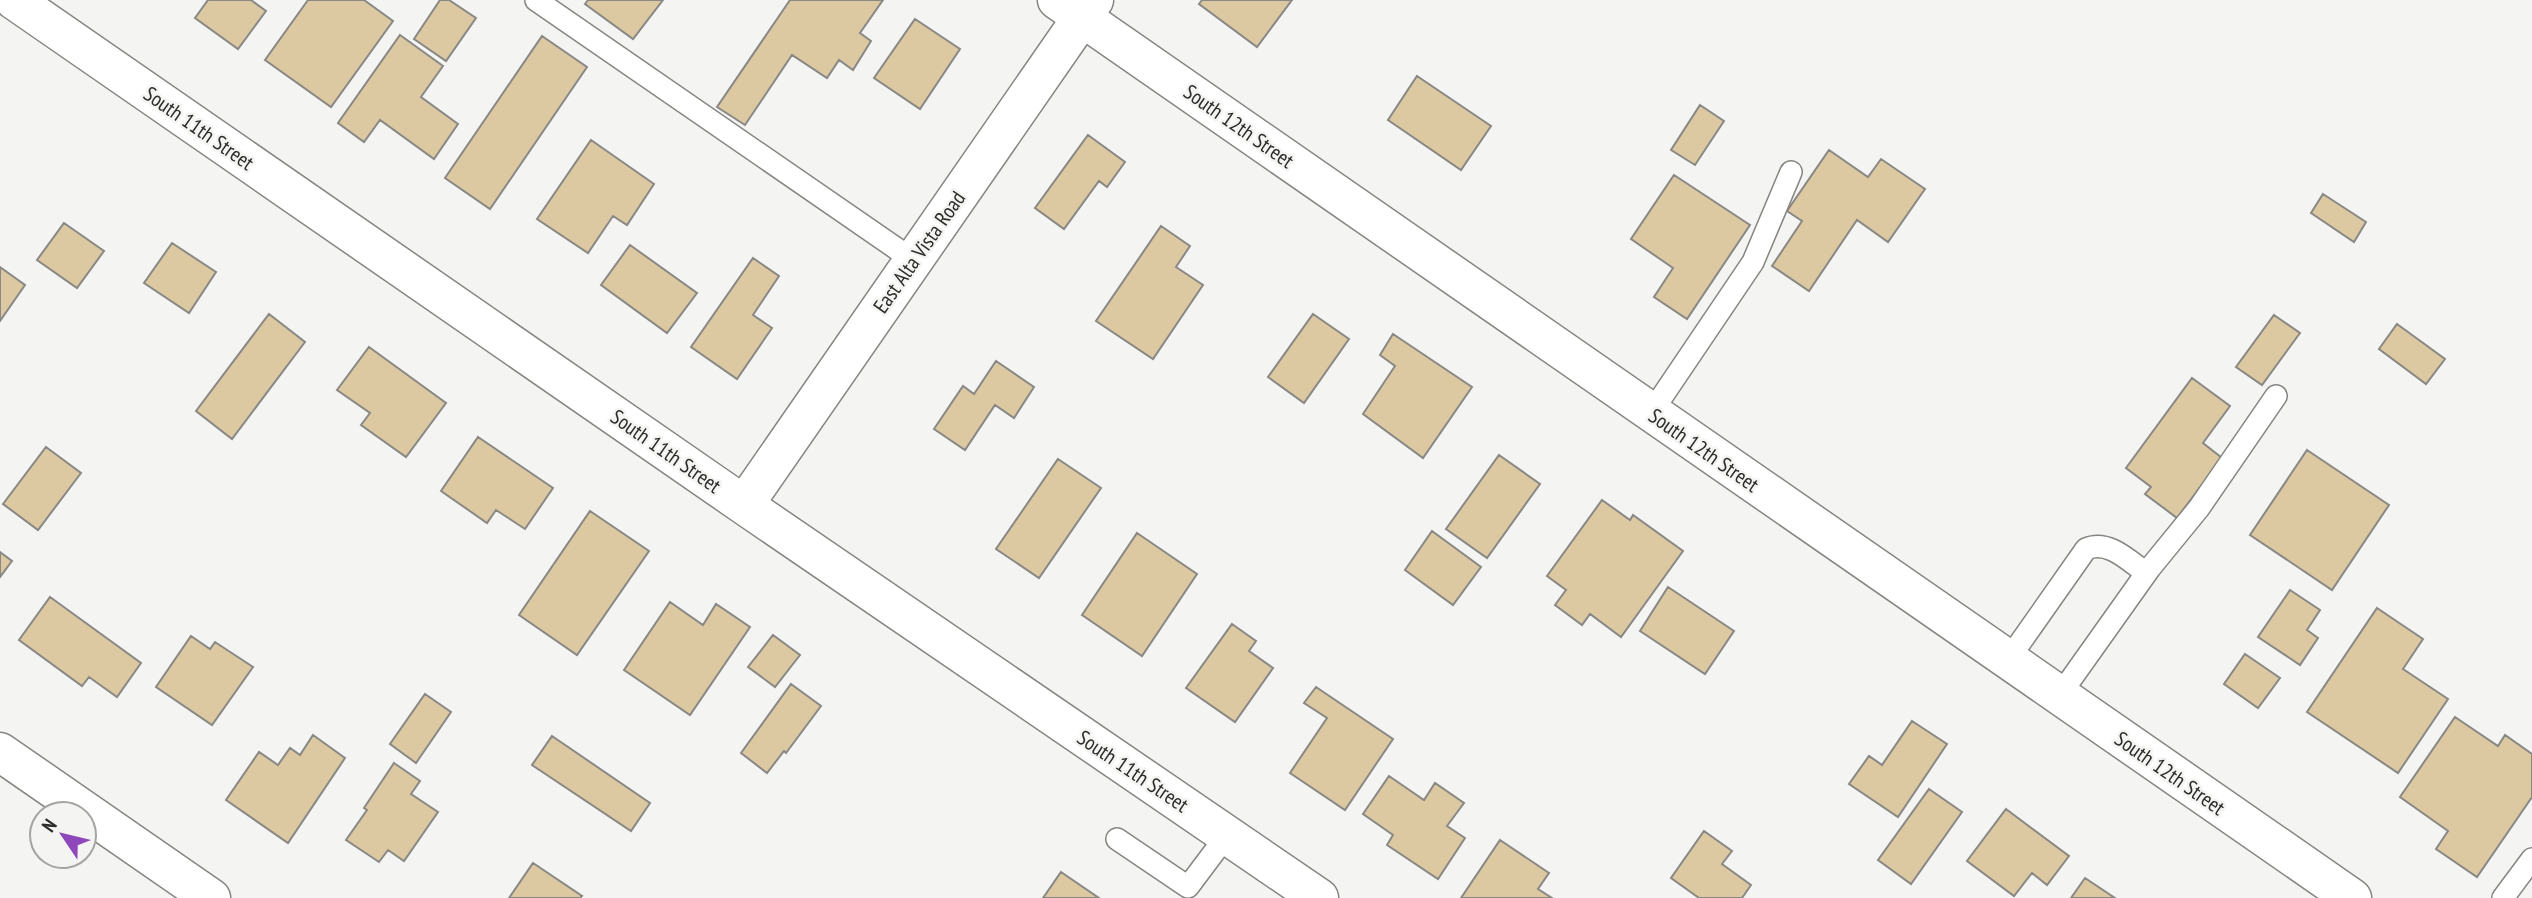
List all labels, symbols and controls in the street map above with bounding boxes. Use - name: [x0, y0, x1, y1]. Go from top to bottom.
- street label: South 12th Street: [1179, 78, 1300, 174]
- street label: South 11th Street: [139, 80, 260, 176]
- street label: East Alta Vista Road: [867, 186, 971, 318]
- street label: South 12th Street: [1644, 402, 1765, 498]
- street label: South 11th Street: [606, 403, 727, 499]
- street label: South 11th Street: [1072, 724, 1194, 818]
- street label: South 12th Street: [2110, 725, 2231, 821]
- north arrow: [28, 800, 98, 870]
- text: N: [36, 814, 62, 836]

